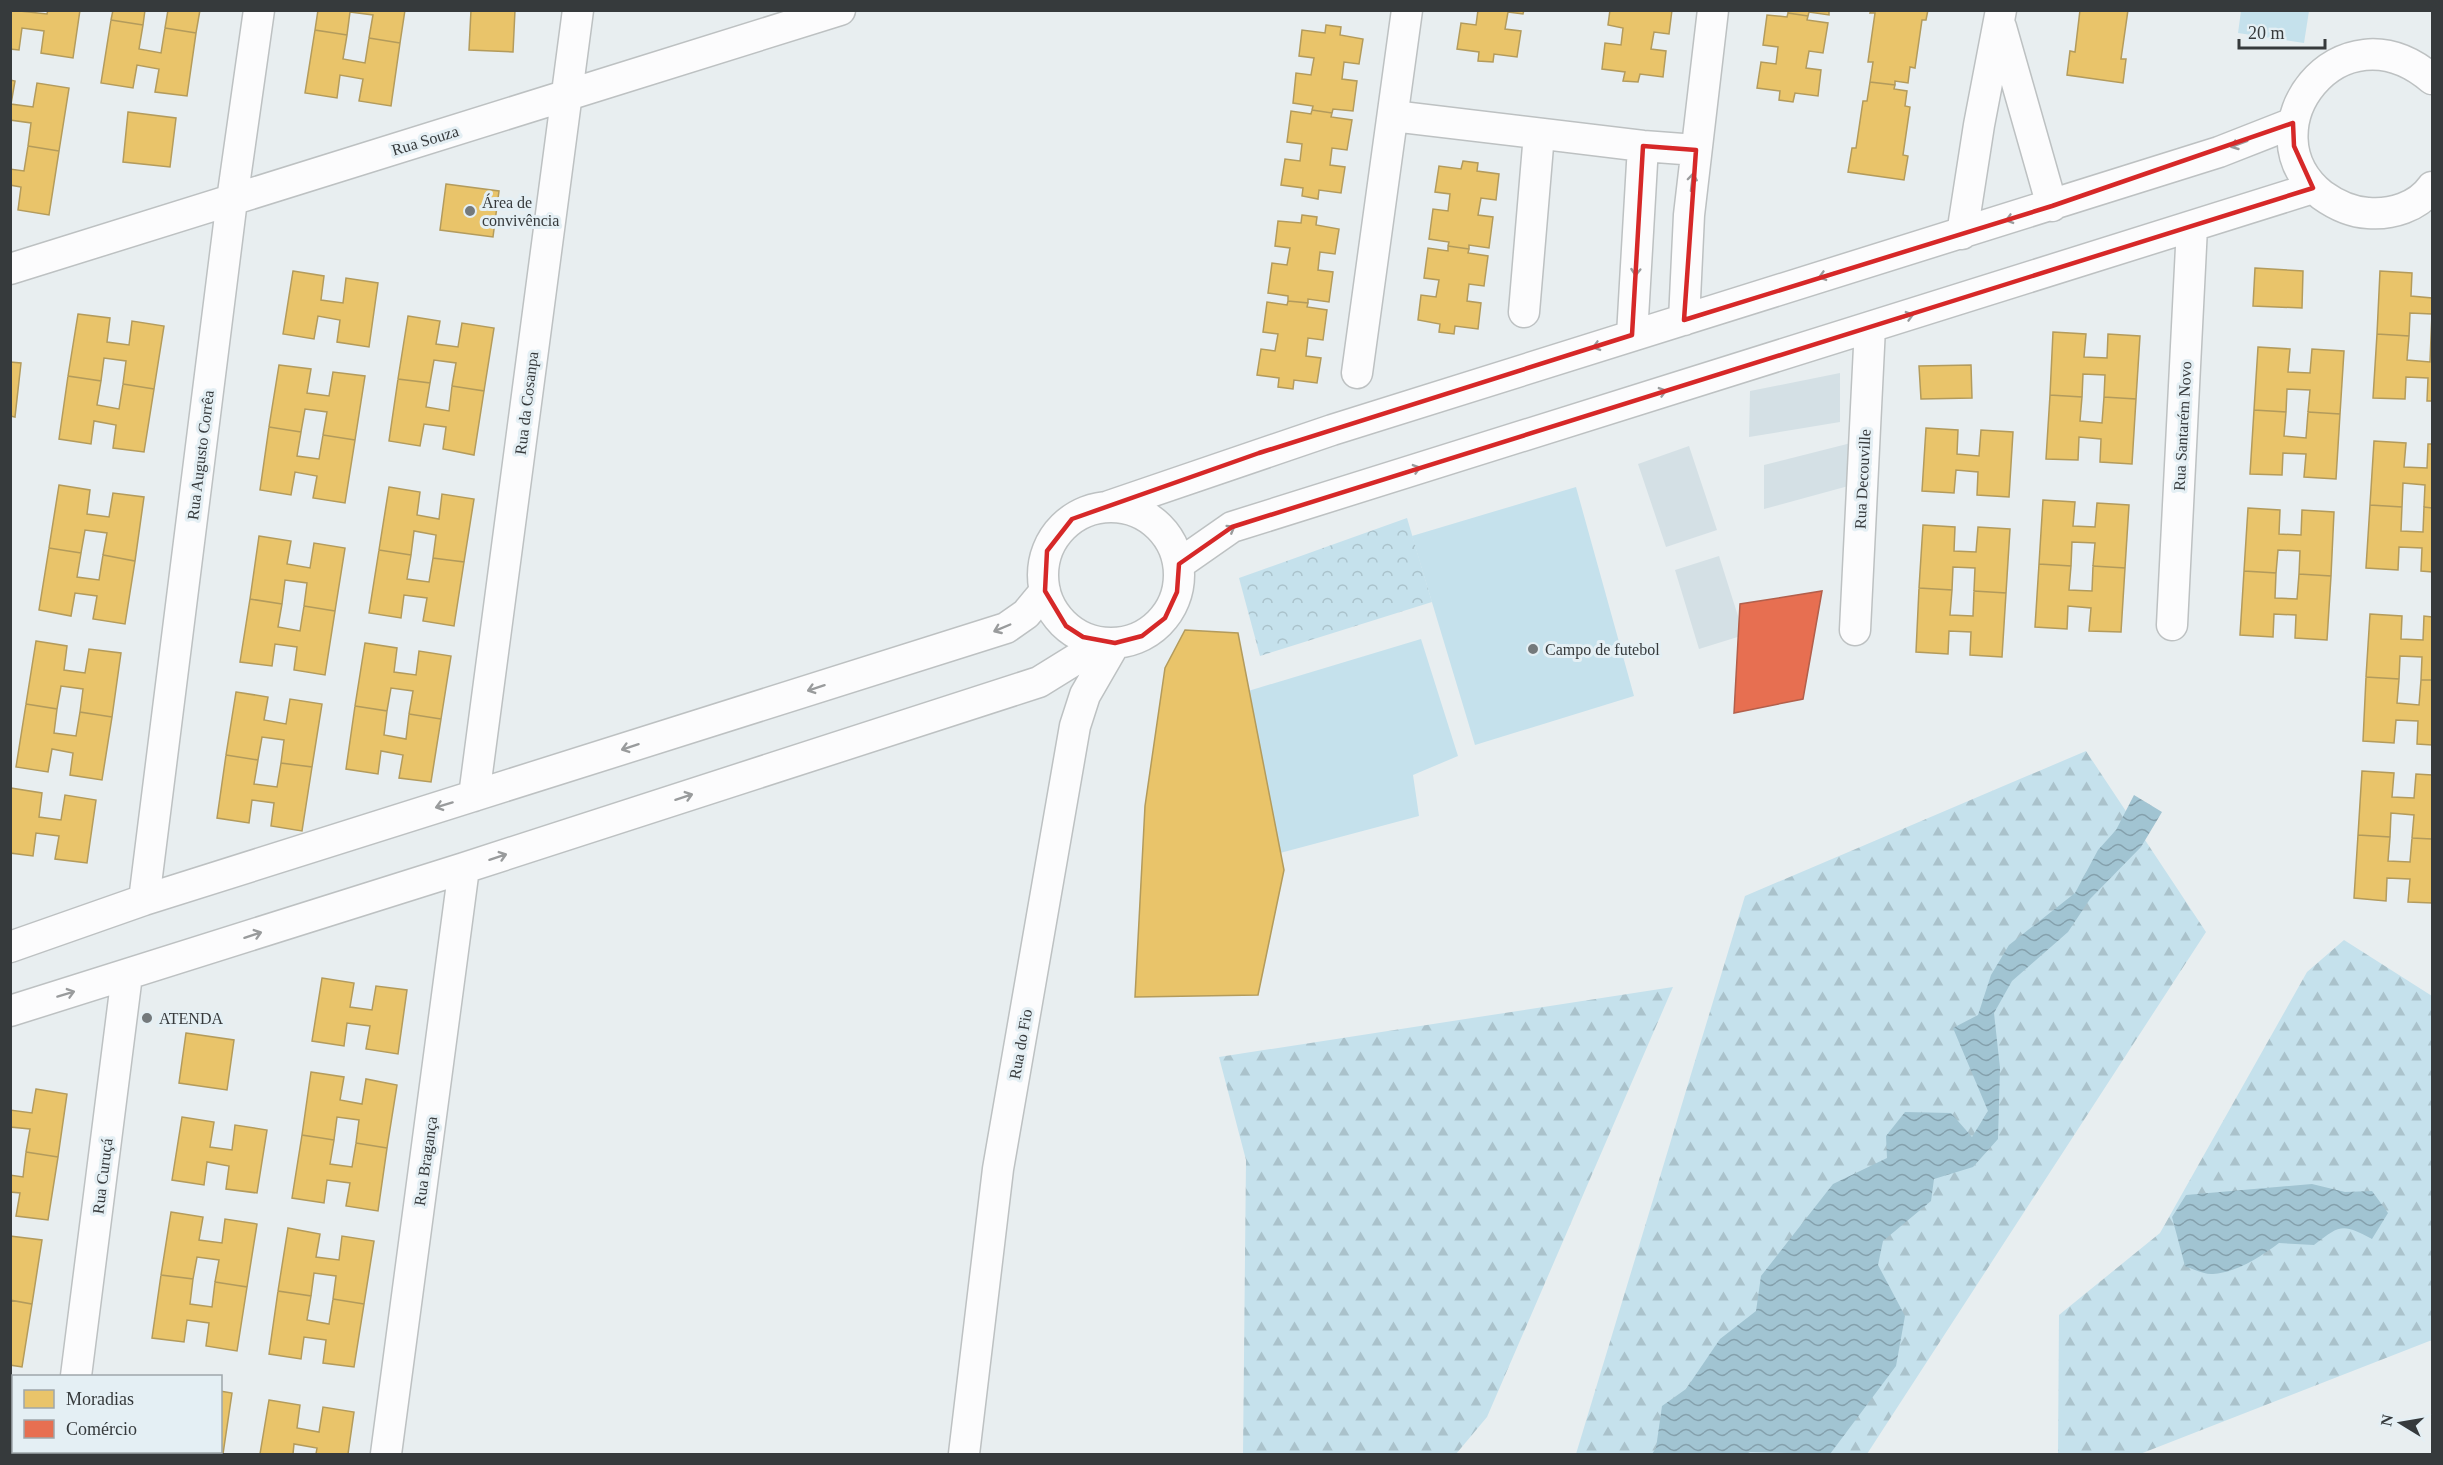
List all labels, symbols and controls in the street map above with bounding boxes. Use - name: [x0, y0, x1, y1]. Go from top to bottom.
- scale bar: [2239, 12, 2324, 50]
- text: 20 m: [2248, 23, 2285, 43]
- street label: Rua Souza: [390, 122, 461, 159]
- one-way arrow: [2230, 139, 2249, 150]
- one-way arrow: [1687, 173, 1698, 193]
- place label: Área de convivência: [482, 193, 559, 229]
- marker: Área de convivência: [463, 204, 477, 218]
- one-way arrow: [2005, 213, 2024, 224]
- one-way arrow: [1630, 256, 1641, 276]
- one-way arrow: [1818, 270, 1837, 281]
- one-way arrow: [1895, 310, 1914, 321]
- one-way arrow: [1592, 340, 1611, 351]
- street label: Rua da Cosanpa: [512, 350, 542, 456]
- street label: Rua Santarém Novo: [2171, 361, 2194, 491]
- one-way arrow: [1648, 387, 1667, 398]
- street label: Rua Augusto Corrêa: [184, 389, 218, 521]
- street label: Rua Decouville: [1851, 429, 1874, 529]
- one-way arrow: [1402, 464, 1421, 475]
- one-way arrow: [1218, 525, 1235, 537]
- one-way arrow: [993, 623, 1011, 634]
- place label: Campo de futebol: [1545, 641, 1660, 659]
- marker: Campo de futebol: [1526, 642, 1540, 656]
- one-way arrow: [807, 683, 826, 694]
- one-way arrow: [621, 742, 640, 753]
- one-way arrow: [674, 791, 693, 802]
- one-way arrow: [435, 801, 454, 812]
- one-way arrow: [488, 851, 507, 862]
- one-way arrow: [243, 929, 262, 940]
- one-way arrow: [57, 988, 76, 999]
- street label: Rua do Fio: [1006, 1008, 1035, 1081]
- place label: ATENDA: [159, 1010, 223, 1027]
- marker: ATENDA: [140, 1011, 154, 1025]
- street label: Rua Bragança: [411, 1115, 441, 1207]
- street label: Rua Curuçá: [89, 1137, 117, 1215]
- legend: [12, 1375, 222, 1453]
- text: Moradias: [66, 1389, 134, 1409]
- north arrow: [2371, 1393, 2431, 1453]
- text: N: [2377, 1413, 2396, 1428]
- text: Comércio: [66, 1419, 137, 1439]

